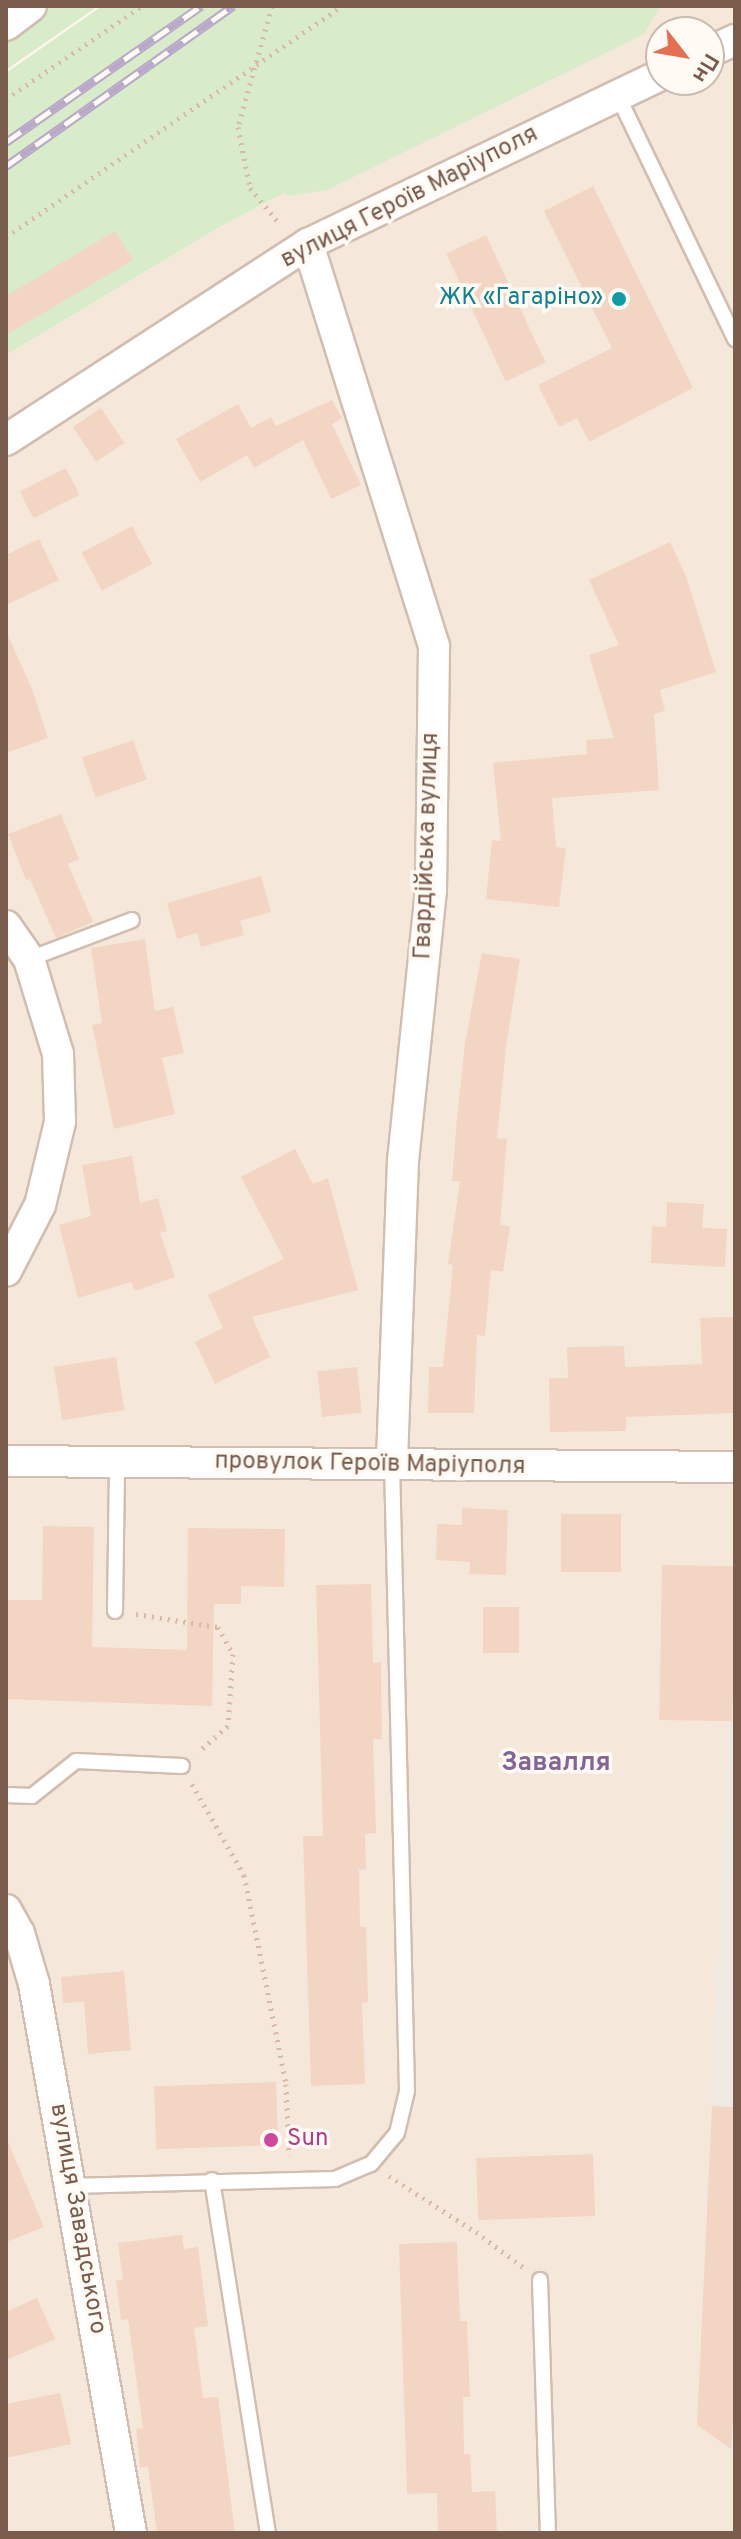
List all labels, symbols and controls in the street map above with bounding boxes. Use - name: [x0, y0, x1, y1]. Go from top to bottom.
- north arrow: [645, 16, 725, 96]
- text: Пн: [685, 48, 724, 87]
- street label: вулиця Героїв Маріуполя: [277, 121, 543, 275]
- place label: ЖК «Гагаріно»: [439, 285, 603, 313]
- marker: ЖК «Гагаріно»: [610, 290, 628, 308]
- street label: Гвардійська вулиця: [410, 732, 446, 960]
- street label: провулок Героїв Маріуполя: [214, 1448, 526, 1482]
- district label: Завалля: [501, 1748, 611, 1780]
- street label: вулиця Завадського: [43, 2101, 111, 2337]
- place label: Sun: [287, 2126, 329, 2154]
- marker: Sun: [262, 2131, 280, 2149]

